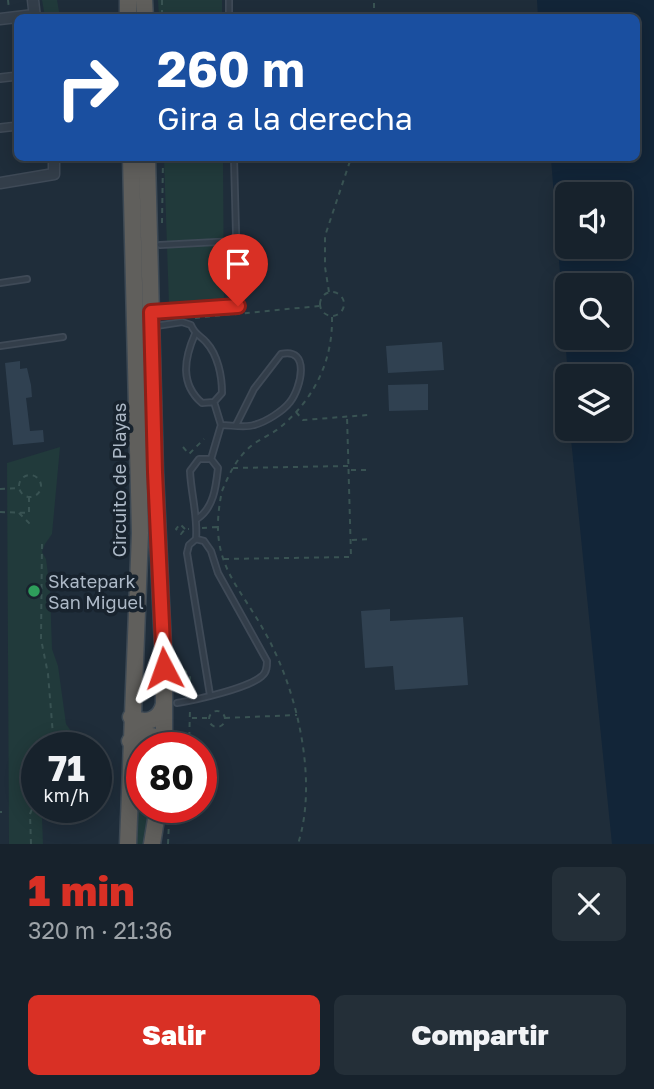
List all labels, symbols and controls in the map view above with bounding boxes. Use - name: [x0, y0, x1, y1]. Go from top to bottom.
- text: 260 m: [157, 39, 305, 98]
- icon: right: [42, 42, 133, 133]
- text: Gira a la derecha: [157, 99, 413, 137]
- map controls: [555, 182, 632, 441]
- button: sound: [555, 182, 632, 259]
- pin: [208, 234, 268, 306]
- icon: arrive: [219, 245, 257, 283]
- button: search: [555, 273, 632, 350]
- button: layers: [555, 364, 632, 441]
- street label: Circuito de Playas: [108, 403, 130, 557]
- place label: Skatepark San Miguel: [48, 570, 144, 613]
- marker: Skatepark San Miguel: [26, 583, 42, 599]
- position arrow: [127, 631, 201, 705]
- speed limit sign: 80: [126, 732, 217, 823]
- text: 71: [48, 747, 85, 789]
- text: km/h: [44, 784, 89, 806]
- text: 1 min: [28, 865, 135, 915]
- button: close: [552, 867, 626, 941]
- text: 320 m · 21:36: [28, 916, 172, 944]
- button: Salir: [28, 995, 320, 1075]
- button: Compartir: [334, 995, 626, 1075]

